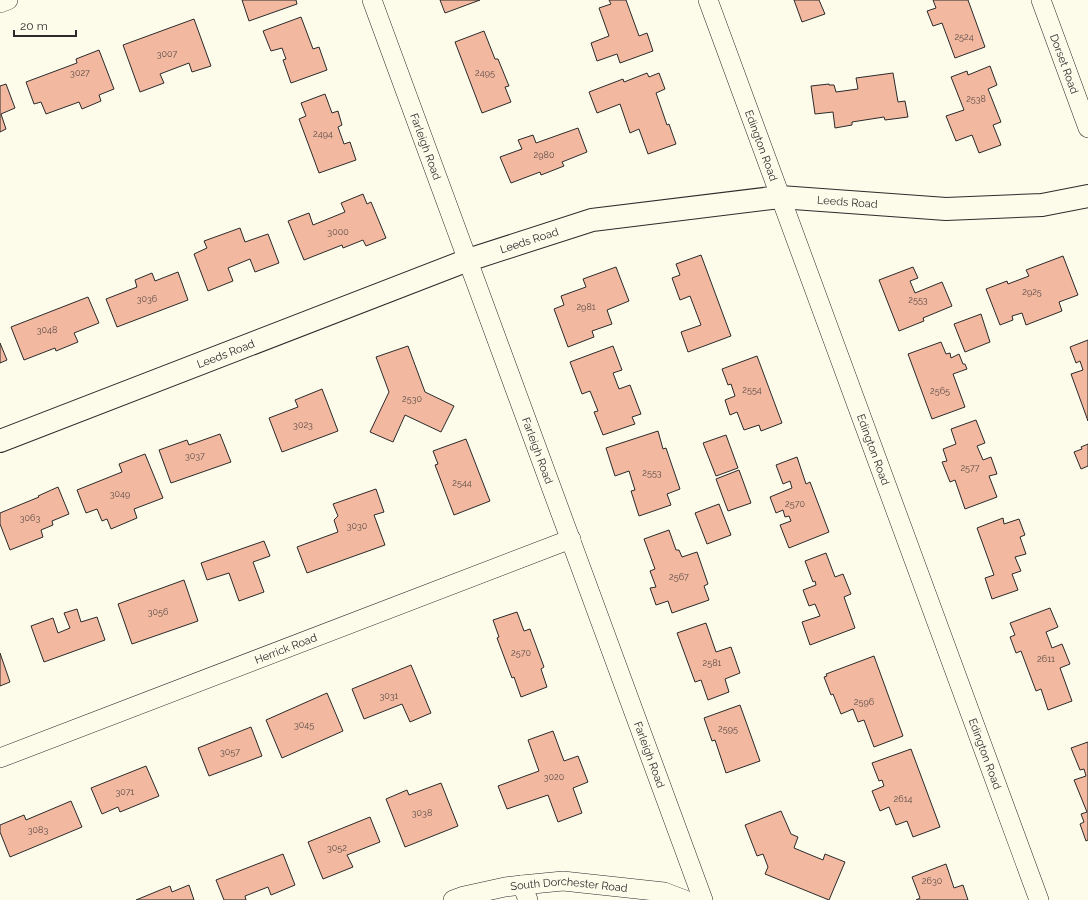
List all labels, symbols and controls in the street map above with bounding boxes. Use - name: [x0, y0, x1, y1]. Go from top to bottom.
- scale bar: [14, 12, 76, 38]
- text: 20 m: [20, 19, 48, 33]
- house number: 2524: [954, 32, 974, 42]
- street label: Dorset Road: [1047, 32, 1081, 96]
- house number: 3007: [157, 49, 177, 59]
- house number: 3027: [70, 68, 90, 78]
- house number: 2495: [475, 68, 495, 78]
- house number: 2538: [966, 94, 986, 104]
- street label: Edington Road: [742, 108, 780, 183]
- street label: Farleigh Road: [407, 112, 444, 182]
- house number: 2494: [313, 129, 333, 139]
- house number: 2980: [534, 150, 555, 160]
- street label: Leeds Road: [817, 194, 878, 211]
- street label: Leeds Road: [498, 225, 560, 256]
- house number: 3000: [327, 227, 349, 237]
- house number: 2925: [1022, 287, 1042, 297]
- house number: 3036: [137, 294, 158, 304]
- house number: 2553: [908, 295, 928, 305]
- house number: 2981: [576, 302, 596, 312]
- house number: 3048: [37, 325, 57, 335]
- street label: Leeds Road: [195, 337, 257, 371]
- house number: 2554: [742, 385, 762, 395]
- house number: 2565: [930, 386, 950, 396]
- house number: 2530: [402, 394, 422, 404]
- street label: Edington Road: [854, 412, 892, 487]
- street label: Farleigh Road: [519, 416, 555, 486]
- house number: 3023: [293, 420, 313, 430]
- house number: 3037: [185, 451, 205, 461]
- house number: 2577: [960, 463, 980, 473]
- house number: 2553: [642, 468, 662, 478]
- house number: 2544: [452, 478, 472, 488]
- house number: 3049: [110, 489, 130, 499]
- house number: 2570: [785, 499, 805, 509]
- house number: 3063: [20, 513, 40, 523]
- house number: 3030: [347, 521, 368, 531]
- house number: 2567: [669, 572, 689, 582]
- house number: 3056: [148, 607, 169, 617]
- street label: Herrick Road: [253, 631, 319, 667]
- house number: 2570: [511, 648, 531, 658]
- house number: 2611: [1037, 654, 1055, 664]
- house number: 2581: [703, 658, 722, 668]
- house number: 3031: [380, 691, 399, 701]
- house number: 2596: [854, 697, 875, 707]
- street label: Edington Road: [966, 716, 1004, 791]
- house number: 3045: [294, 720, 314, 730]
- street label: Farleigh Road: [631, 720, 667, 790]
- house number: 2595: [718, 724, 738, 734]
- house number: 3057: [220, 747, 240, 757]
- house number: 3020: [544, 772, 565, 782]
- house number: 3071: [116, 787, 135, 797]
- house number: 2614: [894, 794, 913, 804]
- house number: 3038: [412, 808, 432, 818]
- house number: 3083: [28, 825, 48, 835]
- house number: 3052: [327, 843, 347, 853]
- street label: South Dorchester Road: [510, 875, 628, 895]
- house number: 2630: [922, 876, 943, 886]

